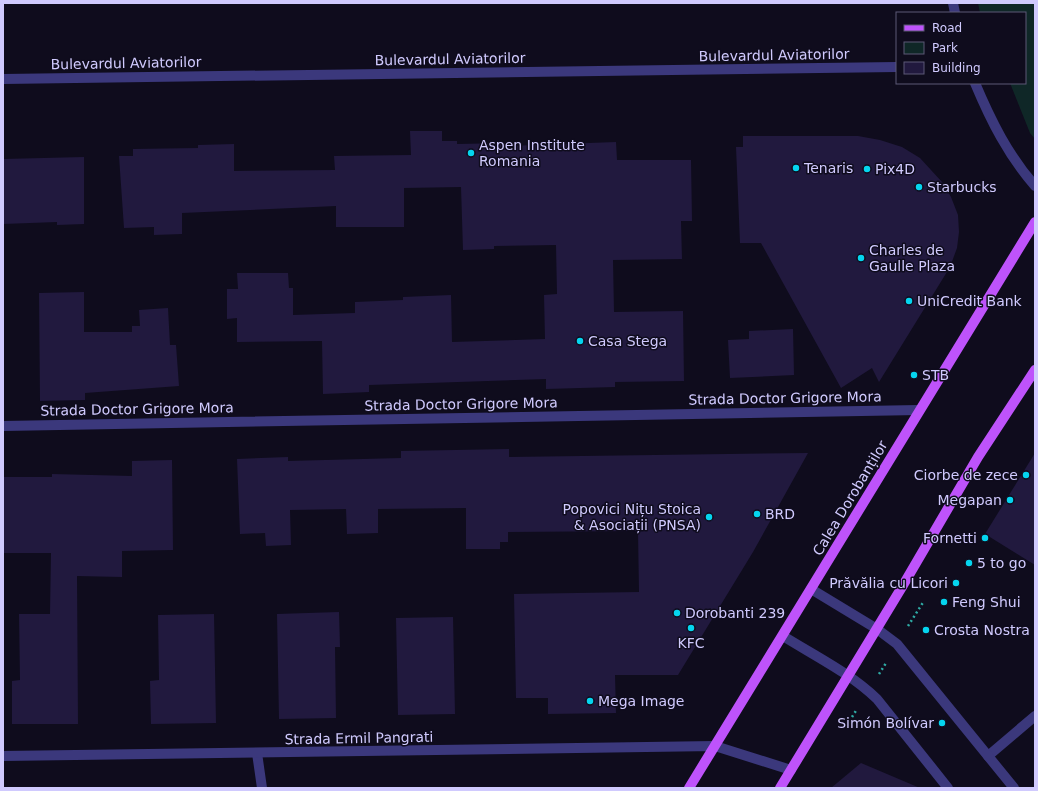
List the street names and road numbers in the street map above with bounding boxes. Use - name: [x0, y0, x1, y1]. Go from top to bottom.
- street label: Bulevardul Aviatorilor: [698, 46, 850, 64]
- street label: Bulevardul Aviatorilor: [374, 50, 526, 68]
- street label: Bulevardul Aviatorilor: [50, 54, 202, 72]
- street label: Strada Doctor Grigore Mora: [688, 388, 882, 408]
- street label: Strada Doctor Grigore Mora: [364, 394, 558, 414]
- street label: Strada Doctor Grigore Mora: [40, 399, 234, 419]
- street label: Calea Dorobanților: [809, 437, 892, 559]
- street label: Strada Ermil Pangrati: [285, 729, 433, 747]

